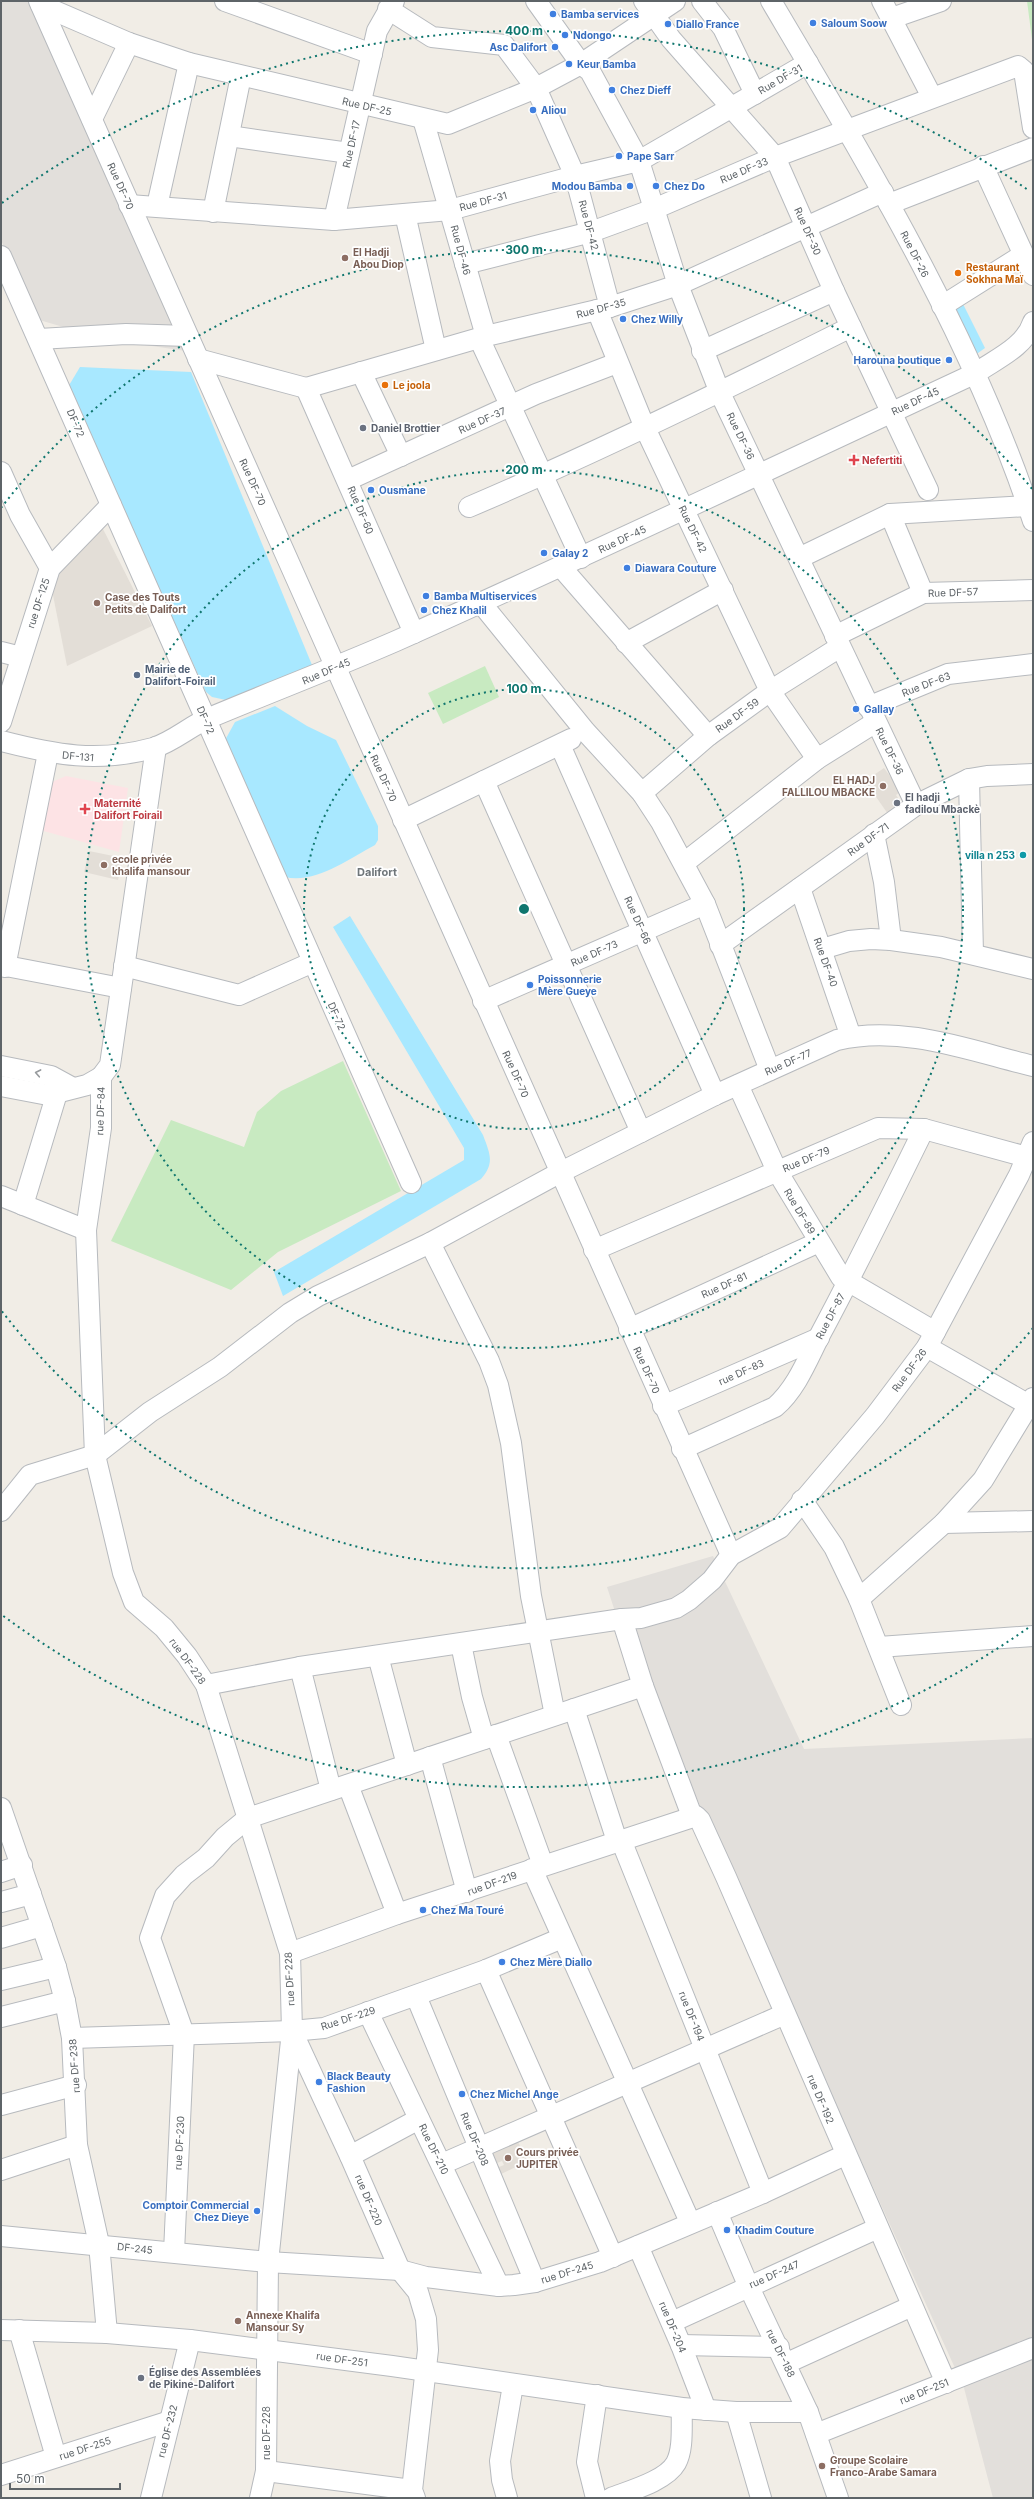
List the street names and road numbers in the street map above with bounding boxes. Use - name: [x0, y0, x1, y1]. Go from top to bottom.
- street label: Rue DF-31: [756, 62, 804, 96]
- street label: Rue DF-25: [341, 94, 393, 118]
- street label: Rue DF-17: [340, 119, 362, 169]
- street label: Rue DF-33: [718, 155, 770, 185]
- street label: Rue DF-70: [105, 161, 137, 211]
- street label: Rue DF-31: [458, 189, 508, 213]
- street label: Rue DF-42: [577, 199, 601, 251]
- street label: Rue DF-30: [792, 205, 824, 257]
- street label: Rue DF-46: [449, 224, 473, 276]
- street label: Rue DF-26: [898, 229, 932, 279]
- street label: Rue DF-35: [575, 296, 627, 320]
- street label: Rue DF-45: [889, 385, 941, 417]
- street label: Rue DF-37: [457, 404, 508, 436]
- street label: DF-72: [65, 407, 87, 439]
- street label: Rue DF-36: [724, 410, 758, 462]
- street label: Rue DF-70: [237, 457, 269, 507]
- street label: Rue DF-60: [345, 484, 377, 536]
- street label: Rue DF-42: [676, 503, 710, 555]
- street label: Rue DF-45: [596, 523, 648, 555]
- street label: rue DF-125: [24, 576, 52, 630]
- street label: Rue DF-57: [928, 585, 979, 599]
- street label: Rue DF-45: [300, 655, 352, 687]
- street label: Rue DF-63: [900, 669, 952, 699]
- street label: Rue DF-59: [713, 695, 761, 735]
- street label: DF-72: [195, 704, 217, 736]
- street label: Rue DF-36: [873, 725, 907, 777]
- street label: DF-131: [62, 749, 94, 763]
- street label: Rue DF-70: [368, 753, 400, 803]
- street label: Rue DF-71: [845, 820, 891, 858]
- street label: Rue DF-66: [622, 894, 654, 946]
- street label: Rue DF-40: [812, 936, 840, 988]
- street label: Rue DF-73: [569, 937, 619, 969]
- street label: DF-72: [326, 1000, 348, 1032]
- street label: Rue DF-77: [763, 1046, 814, 1078]
- street label: Rue DF-70: [500, 1049, 532, 1099]
- street label: rue DF-84: [93, 1086, 107, 1136]
- street label: Rue DF-79: [781, 1144, 831, 1174]
- street label: Rue DF-89: [782, 1186, 818, 1236]
- street label: Rue DF-81: [699, 1270, 749, 1300]
- street label: Rue DF-87: [813, 1291, 847, 1341]
- street label: Rue DF-70: [631, 1345, 663, 1395]
- street label: Rue DF-26: [889, 1346, 929, 1394]
- street label: rue DF-83: [716, 1357, 766, 1387]
- street label: rue DF-228: [167, 1636, 209, 1686]
- street label: rue DF-219: [465, 1868, 519, 1898]
- street label: rue DF-228: [282, 1952, 296, 2006]
- street label: rue DF-194: [677, 1989, 707, 2043]
- street label: Rue DF-229: [319, 2004, 377, 2032]
- street label: rue DF-238: [66, 2039, 82, 2093]
- street label: rue DF-192: [805, 2073, 837, 2125]
- street label: Rue DF-208: [458, 2110, 492, 2168]
- street label: rue DF-230: [172, 2116, 186, 2170]
- street label: Rue DF-210: [417, 2122, 451, 2176]
- street label: rue DF-220: [353, 2173, 385, 2227]
- street label: DF-245: [117, 2240, 153, 2256]
- street label: rue DF-247: [747, 2257, 801, 2290]
- street label: rue DF-245: [539, 2258, 595, 2286]
- street label: rue DF-204: [657, 2300, 689, 2354]
- street label: rue DF-188: [764, 2327, 798, 2379]
- street label: rue DF-251: [315, 2349, 369, 2369]
- street label: rue DF-251: [898, 2376, 950, 2406]
- street label: rue DF-232: [155, 2403, 179, 2459]
- street label: rue DF-228: [260, 2406, 272, 2460]
- street label: rue DF-255: [57, 2434, 113, 2462]

